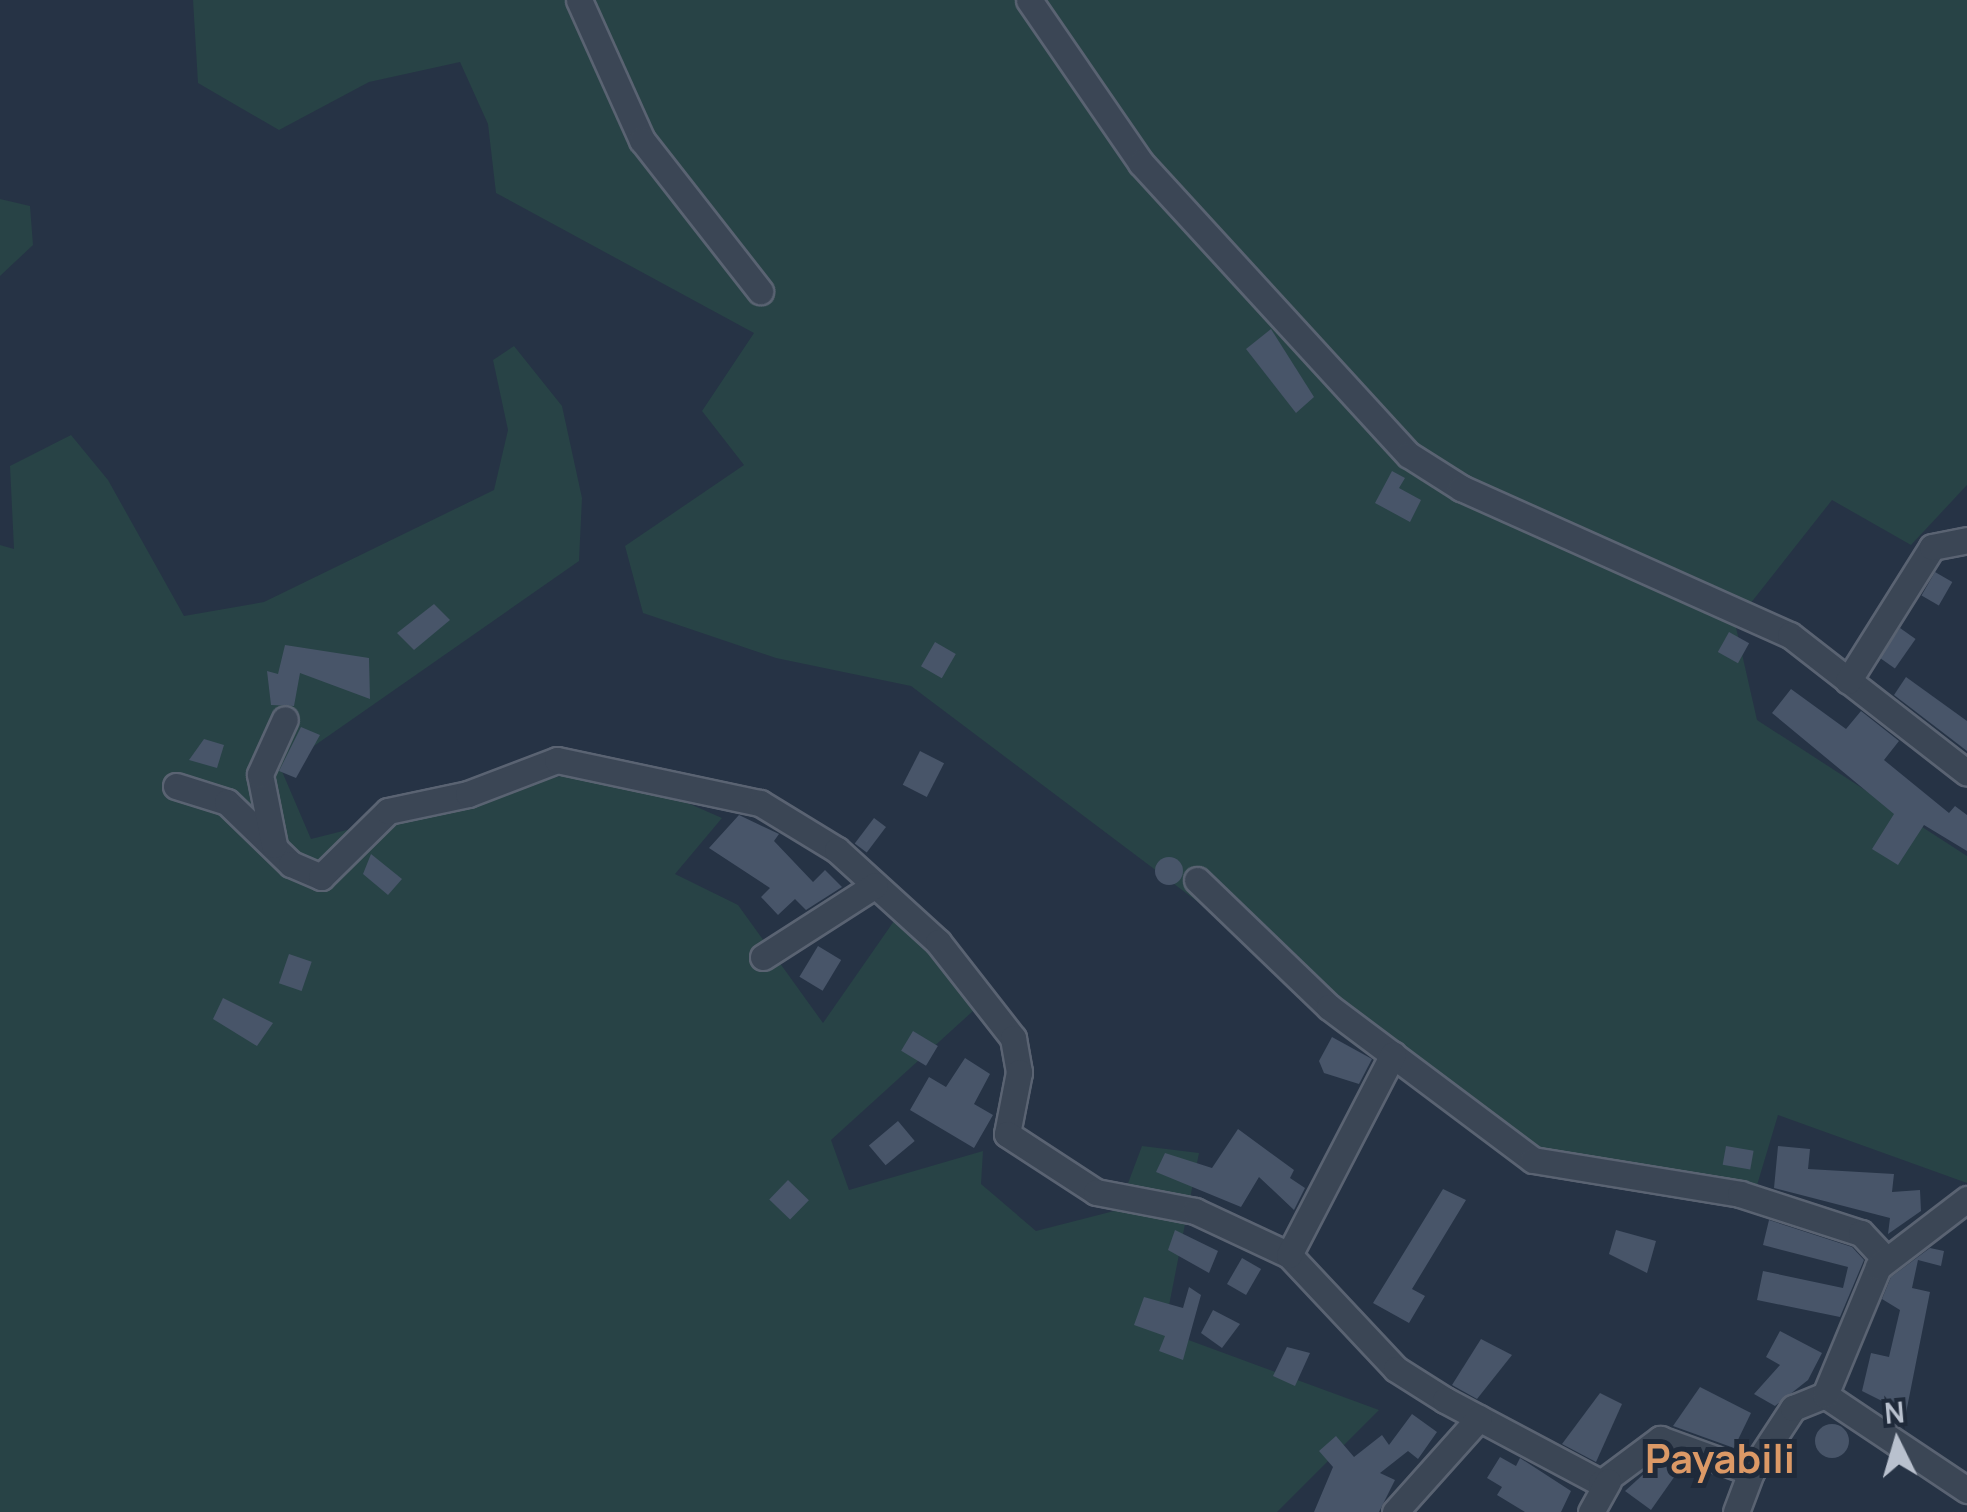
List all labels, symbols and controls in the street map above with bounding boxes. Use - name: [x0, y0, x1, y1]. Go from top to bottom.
- north arrow: [1847, 1392, 1947, 1492]
- text: N: [1883, 1392, 1906, 1432]
- district label: Payabili: [1645, 1434, 1795, 1482]

